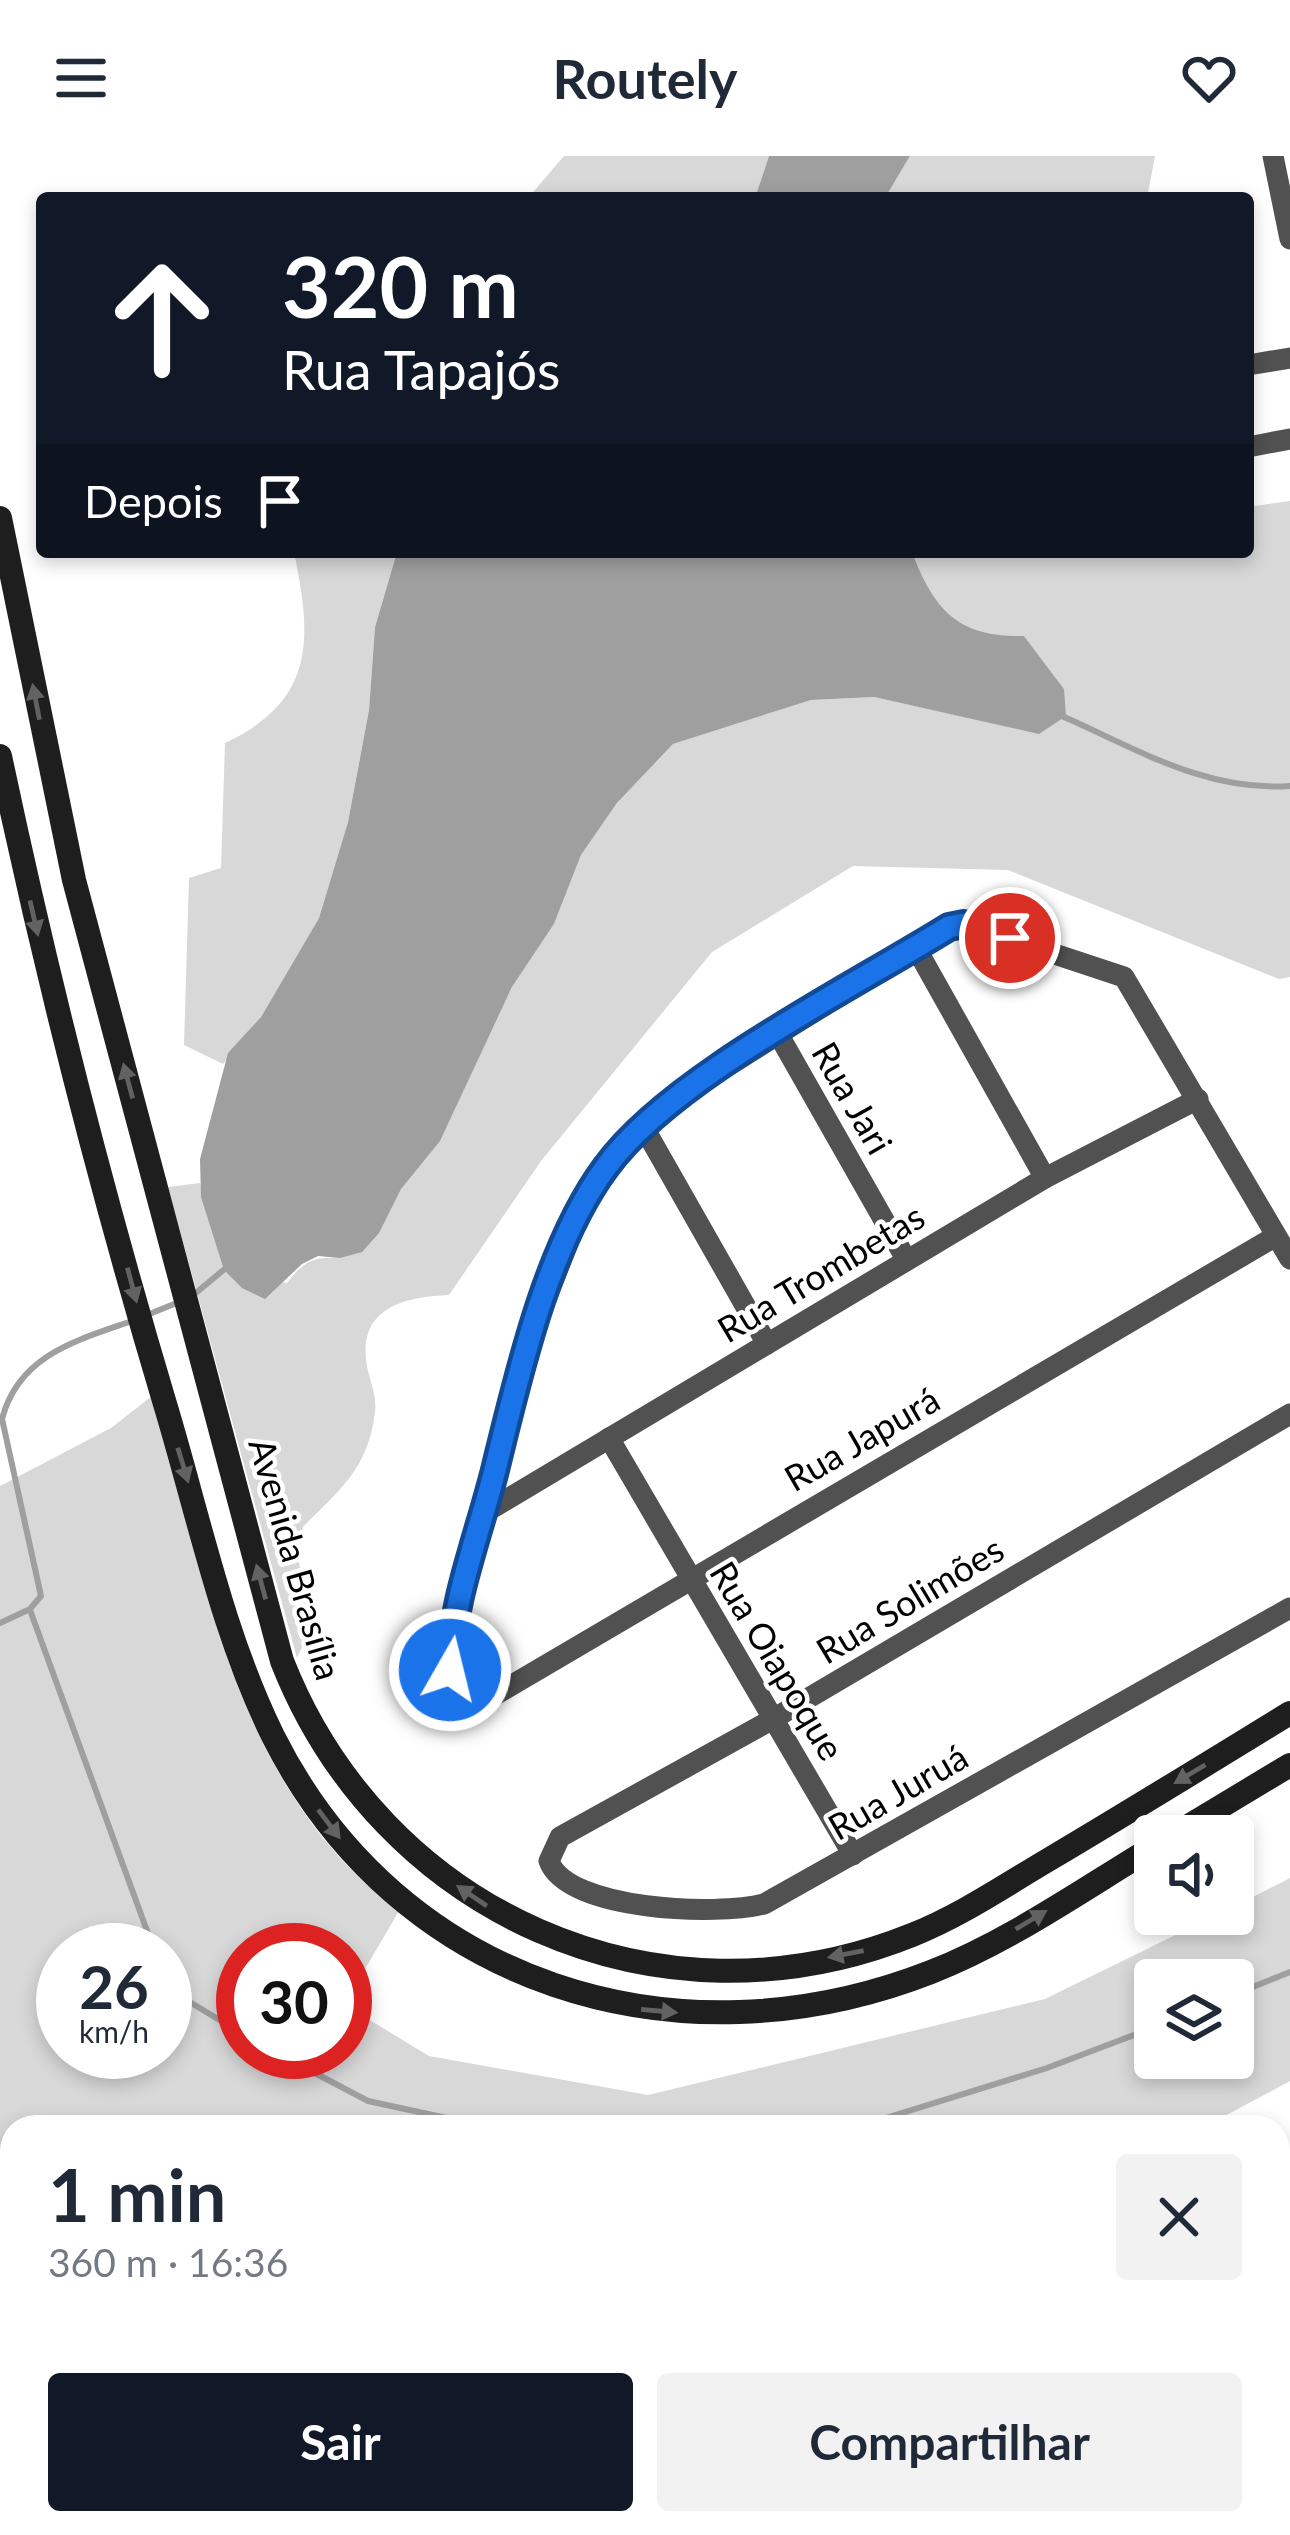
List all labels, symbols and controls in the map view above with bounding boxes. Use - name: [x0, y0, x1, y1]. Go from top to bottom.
- icon: menu: [48, 45, 114, 111]
- icon: heart: [1176, 45, 1242, 111]
- text: Routely: [552, 46, 738, 111]
- text: 320 m: [282, 235, 519, 336]
- icon: ahead: [84, 240, 240, 396]
- text: Rua Tapajós: [282, 337, 561, 402]
- icon: arrive: [247, 468, 313, 534]
- text: Depois: [84, 474, 223, 528]
- one-way arrow: [26, 683, 45, 721]
- pin: [959, 887, 1061, 989]
- one-way arrow: [26, 900, 45, 938]
- icon: arrive: [977, 905, 1043, 971]
- street label: Rua Jari: [803, 1034, 902, 1161]
- one-way arrow: [118, 1063, 137, 1100]
- street label: Rua Trombetas: [709, 1193, 932, 1351]
- one-way arrow: [123, 1267, 142, 1304]
- street label: Rua Japurá: [776, 1376, 947, 1500]
- street label: Avenida Brasília: [240, 1433, 351, 1685]
- one-way arrow: [175, 1447, 193, 1484]
- street label: Rua Solimões: [808, 1526, 1011, 1672]
- street label: Rua Oiapoque: [701, 1553, 854, 1768]
- one-way arrow: [250, 1563, 269, 1600]
- position arrow: [387, 1607, 513, 1733]
- street label: Rua Juruá: [820, 1734, 975, 1849]
- one-way arrow: [1173, 1763, 1207, 1784]
- one-way arrow: [316, 1808, 341, 1840]
- map controls: [1134, 1815, 1254, 2079]
- button: sound: [1134, 1815, 1254, 1935]
- one-way arrow: [456, 1885, 489, 1908]
- one-way arrow: [1014, 1911, 1048, 1932]
- speed limit sign: 30: [216, 1923, 372, 2079]
- one-way arrow: [827, 1946, 865, 1965]
- text: 26: [79, 1950, 149, 2022]
- button: layers: [1134, 1959, 1254, 2079]
- one-way arrow: [641, 2002, 678, 2021]
- text: km/h: [79, 2013, 149, 2049]
- text: 1 min: [48, 2151, 226, 2237]
- button: close: [1116, 2154, 1242, 2280]
- text: 360 m · 16:36: [48, 2239, 288, 2285]
- button: Sair: [48, 2373, 633, 2511]
- button: Compartilhar: [657, 2373, 1242, 2511]

